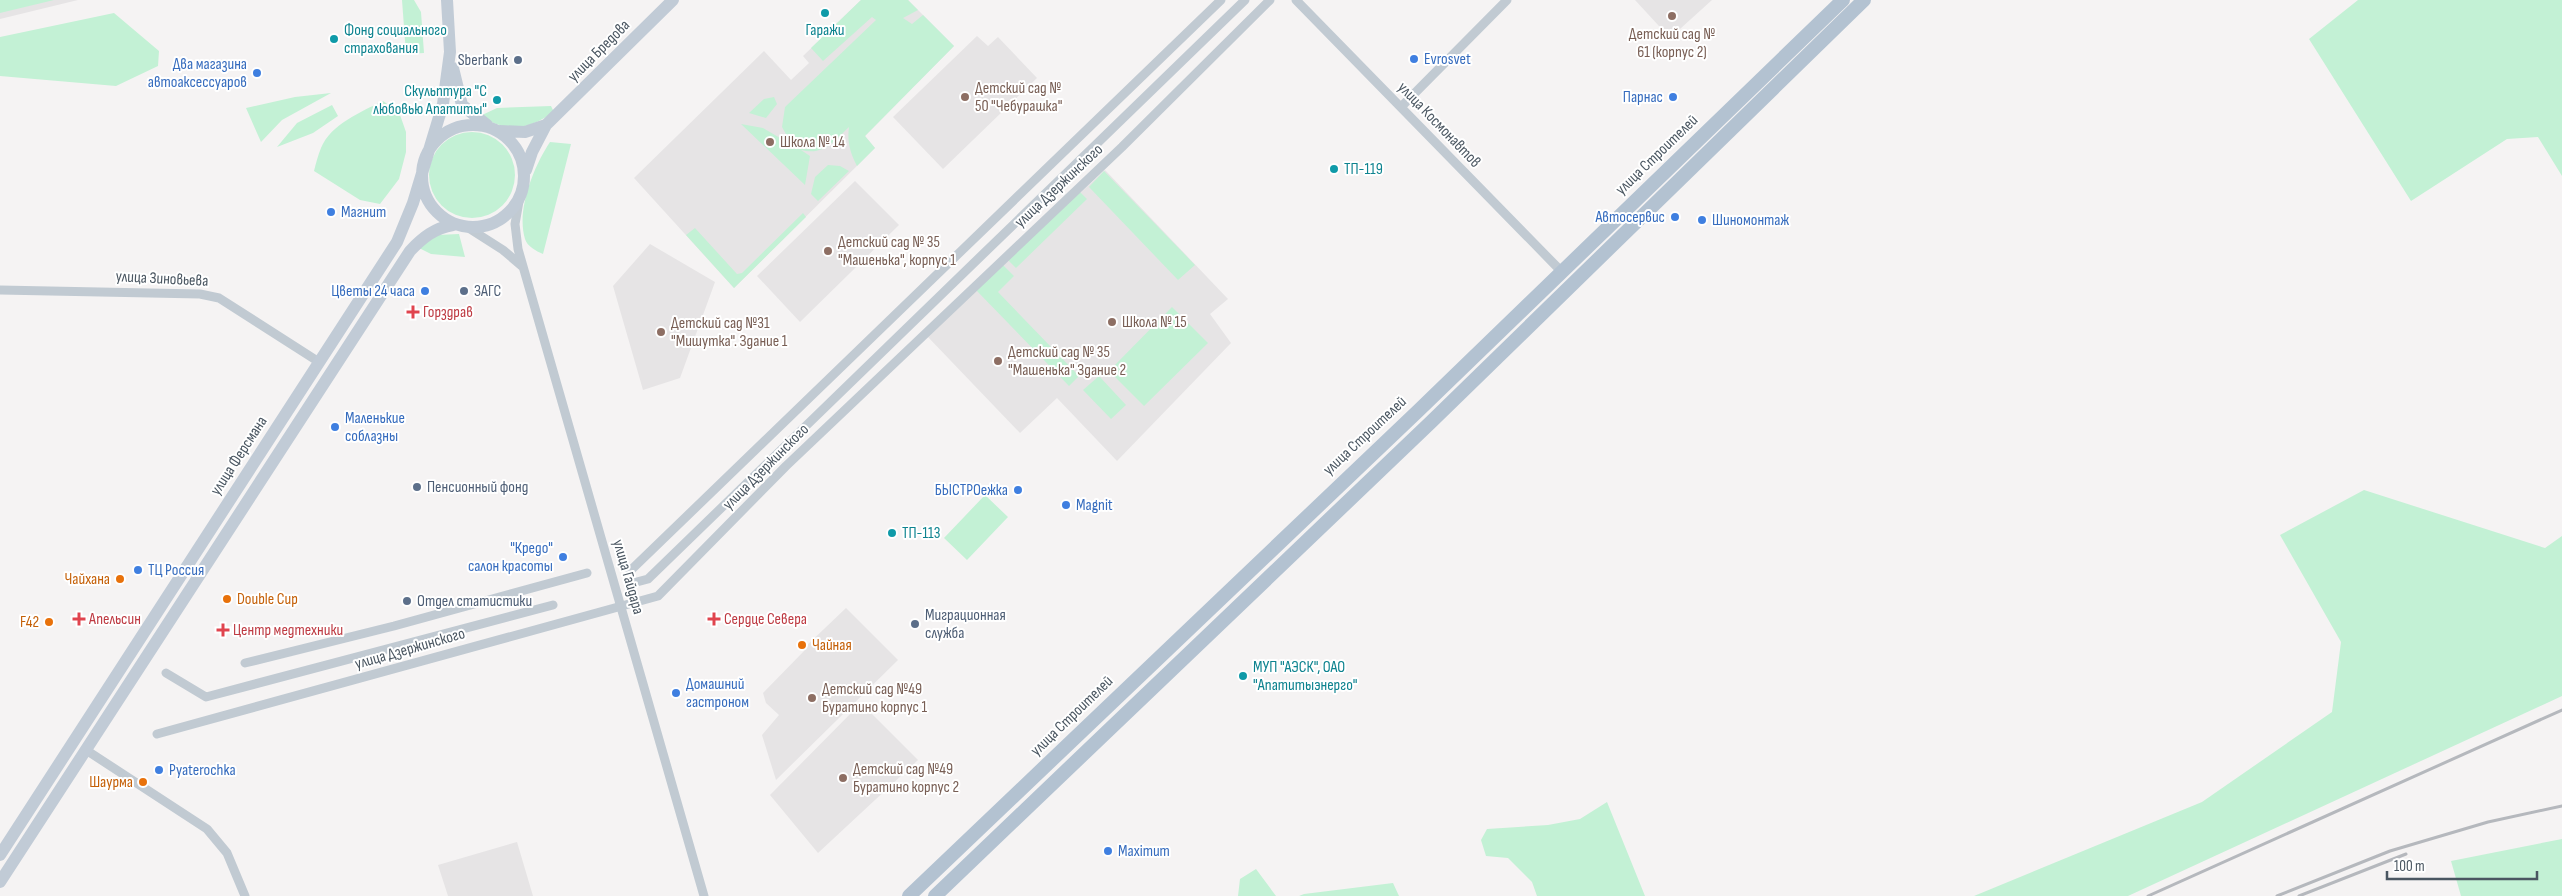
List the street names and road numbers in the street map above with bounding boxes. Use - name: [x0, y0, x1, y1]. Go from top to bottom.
- street label: улица Бредова: [564, 16, 634, 86]
- street label: улица Космонавтов: [1393, 78, 1485, 172]
- street label: улица Строителей: [1612, 111, 1702, 199]
- street label: улица Дзержинского: [1011, 140, 1107, 232]
- street label: улица Зиновьева: [115, 267, 209, 291]
- street label: улица Строителей: [1319, 393, 1411, 479]
- street label: улица Ферсмана: [206, 413, 272, 499]
- street label: улица Дзержинского: [719, 420, 813, 514]
- street label: улица Гайдара: [608, 537, 648, 617]
- street label: улица Дзержинского: [353, 624, 467, 674]
- street label: улица Строителей: [1027, 672, 1117, 760]

